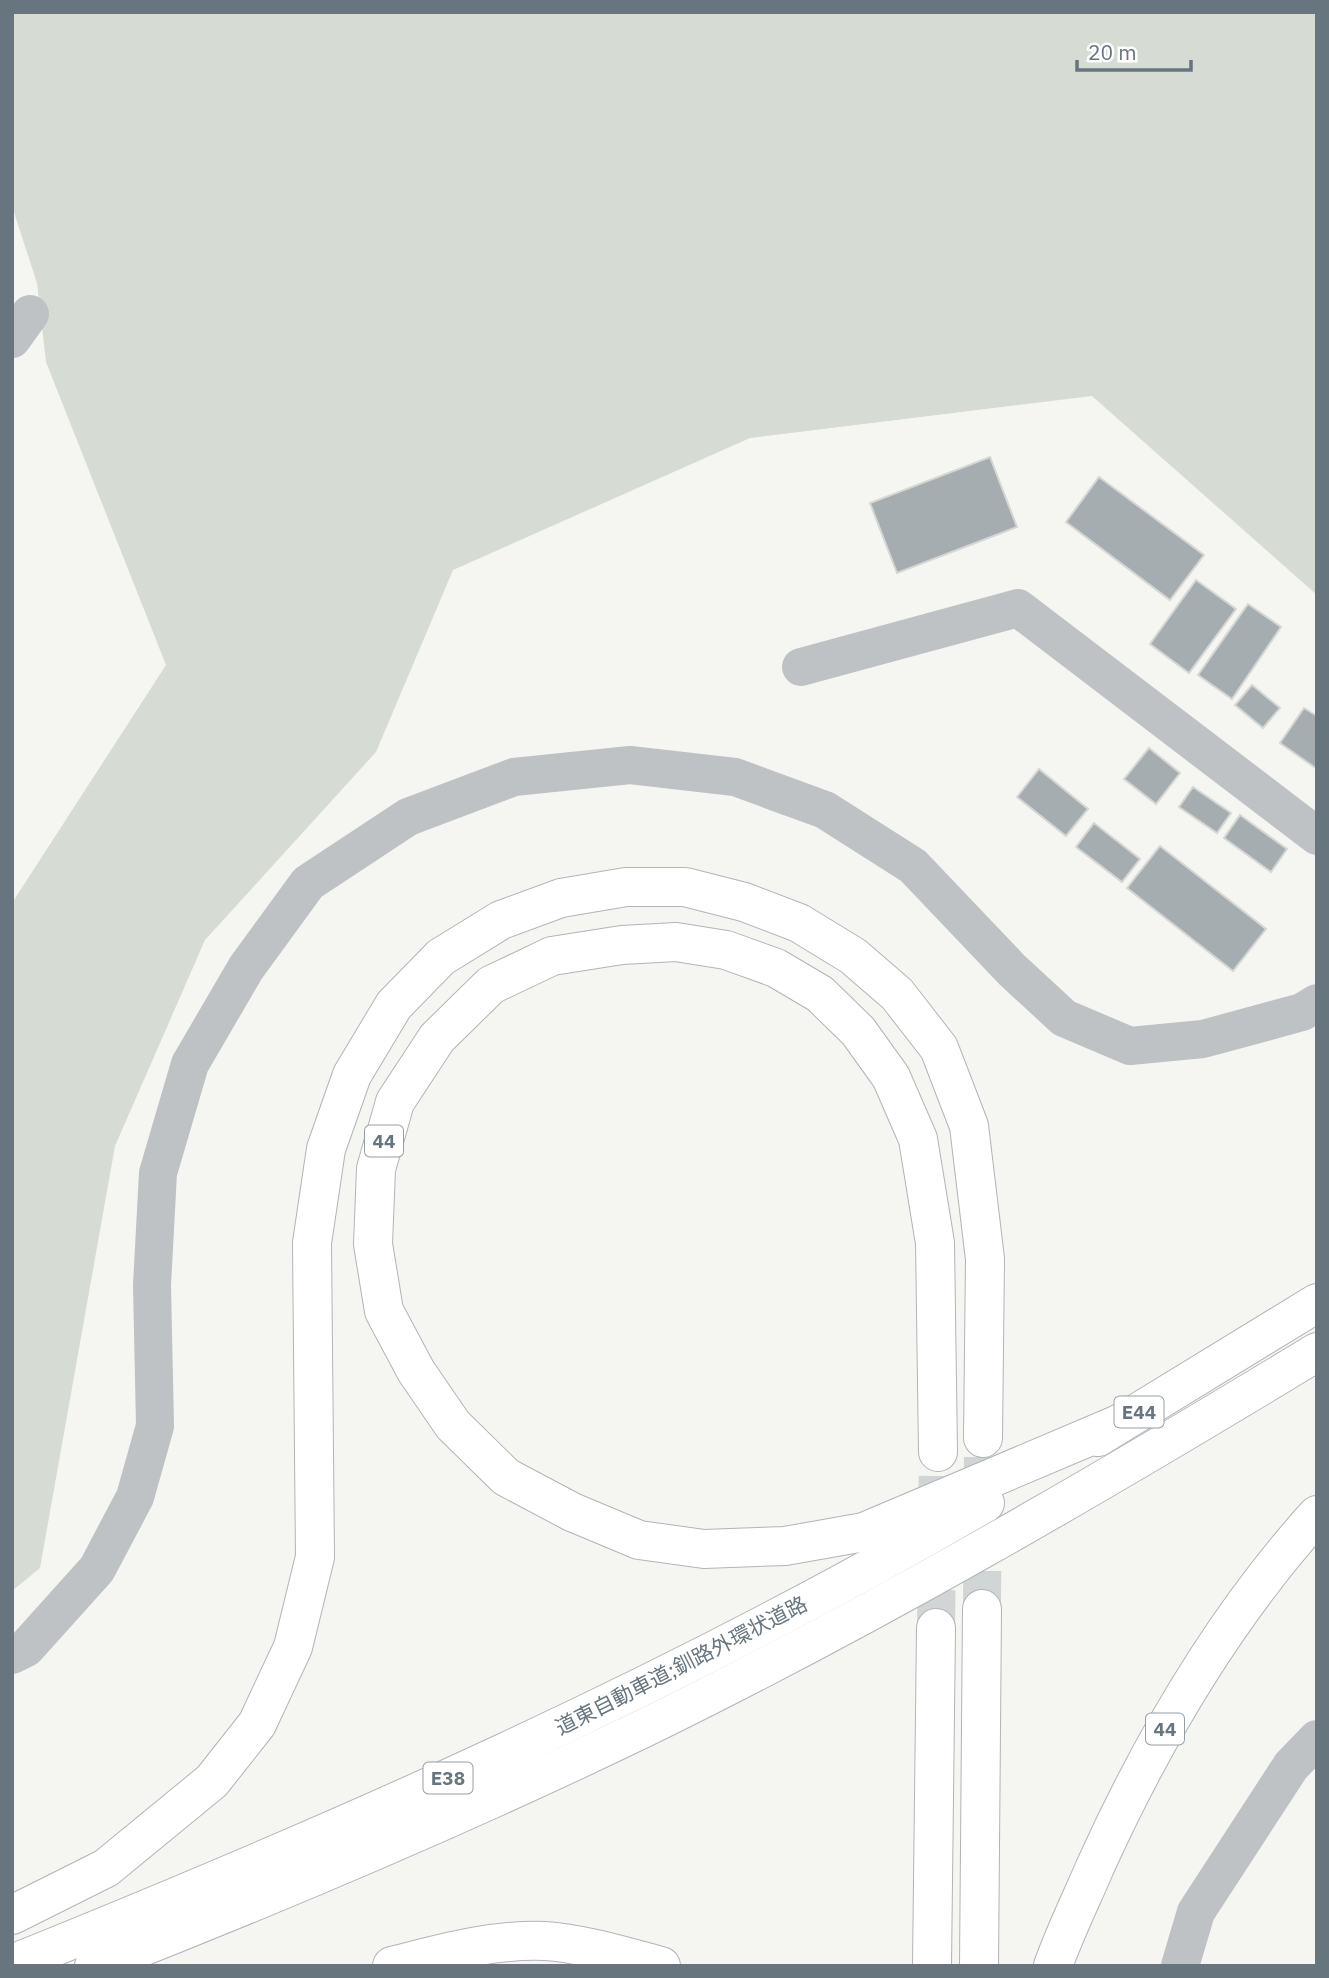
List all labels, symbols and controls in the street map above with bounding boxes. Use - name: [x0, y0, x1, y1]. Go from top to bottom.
- scale bar: [1077, 28, 1191, 72]
- text: 20 m: [1088, 38, 1137, 66]
- road number: 44: [365, 1126, 403, 1156]
- road number: E44: [1114, 1396, 1164, 1428]
- street label: 道東自動車道;釧路外環状道路: [550, 1589, 812, 1741]
- road number: 44: [1146, 1714, 1184, 1744]
- road number: E38: [424, 1762, 472, 1794]

